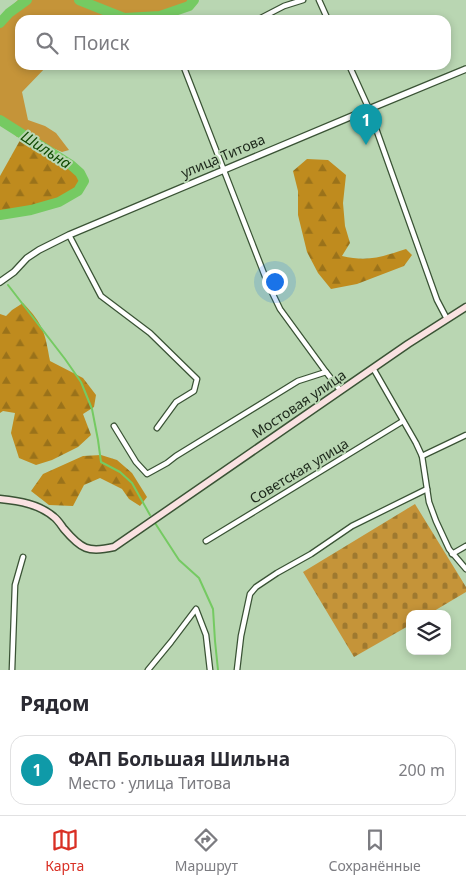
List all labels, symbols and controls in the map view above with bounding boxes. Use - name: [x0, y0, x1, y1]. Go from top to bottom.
- search box: [15, 15, 451, 70]
- icon: search: [33, 29, 61, 57]
- text: Поиск: [73, 30, 129, 56]
- pin: 1: [350, 104, 382, 145]
- water label: Шильна: [18, 126, 76, 173]
- street label: улица Титова: [178, 129, 268, 182]
- your location: [262, 269, 288, 295]
- street label: Мостовая улица: [248, 365, 350, 442]
- street label: Советская улица: [246, 433, 352, 508]
- map controls: [406, 610, 451, 655]
- button: layers: [406, 610, 451, 655]
- text: Рядом: [20, 689, 90, 717]
- text: ФАП Большая Шильна: [68, 746, 290, 772]
- text: 1: [32, 759, 42, 781]
- text: 200 m: [398, 759, 445, 781]
- text: Место · улица Титова: [68, 772, 231, 794]
- tab: Карта: [45, 826, 84, 875]
- tab: Маршрут: [175, 826, 238, 875]
- tab: Сохранённые: [328, 826, 421, 875]

